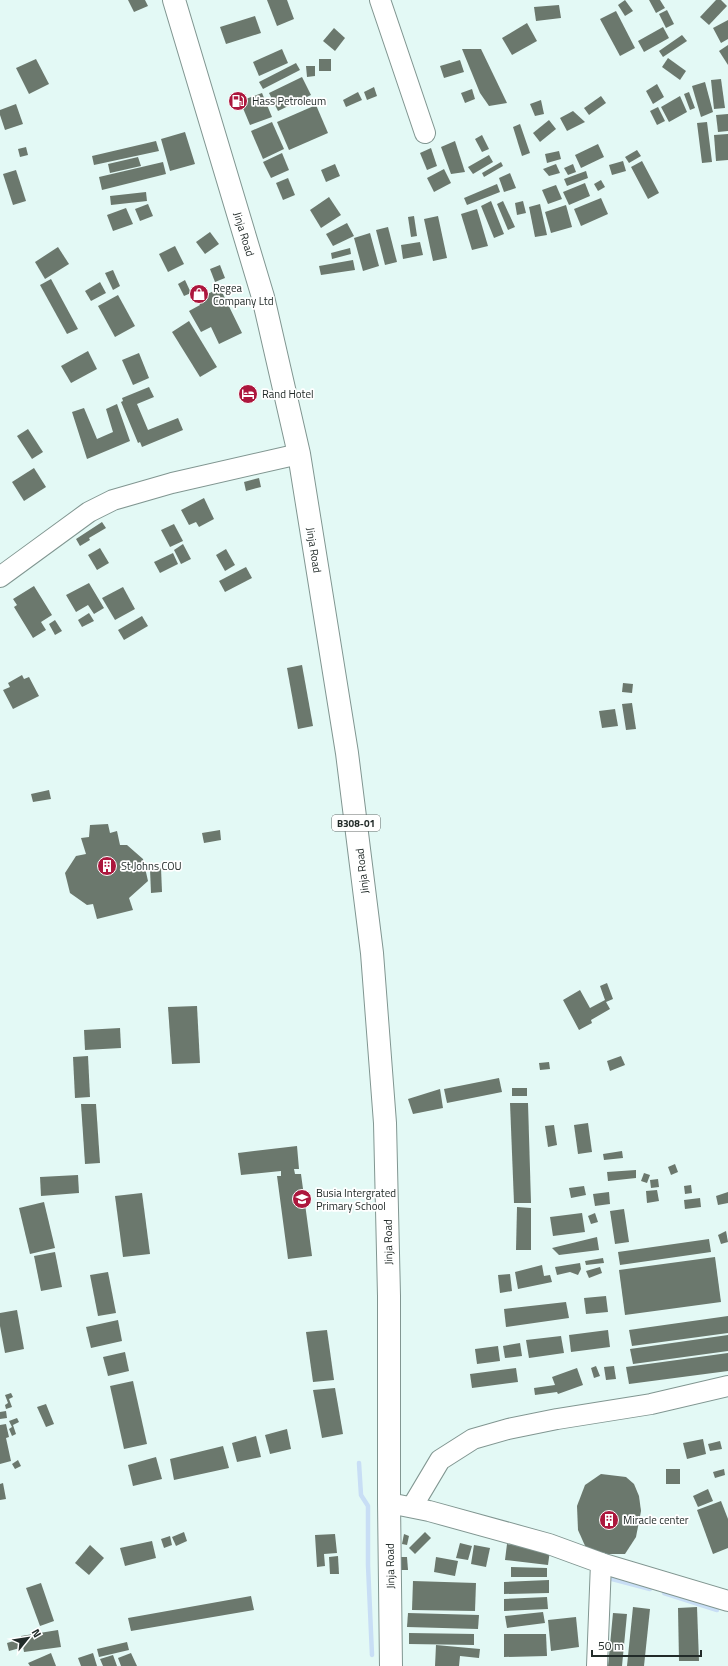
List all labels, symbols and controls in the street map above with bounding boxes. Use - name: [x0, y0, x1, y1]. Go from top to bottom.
- fuel station icon: Hass Petroleum: [227, 90, 249, 112]
- place label: Hass Petroleum: [252, 93, 326, 109]
- street label: Jinja Road: [230, 210, 258, 258]
- place label: Regea Company Ltd: [213, 280, 274, 309]
- shop icon: Regea Company Ltd: [188, 283, 210, 305]
- hotel icon: Rand Hotel: [237, 383, 259, 405]
- place label: Rand Hotel: [262, 386, 314, 402]
- street label: Jinja Road: [303, 526, 325, 574]
- road number: B308-01: [332, 815, 380, 831]
- street label: Jinja Road: [351, 847, 373, 895]
- building icon: St Johns COU: [96, 855, 118, 877]
- place label: St Johns COU: [121, 858, 182, 874]
- place label: Busia Intergrated Primary School: [316, 1185, 396, 1214]
- school or university icon: Busia Intergrated Primary School: [291, 1188, 313, 1210]
- street label: Jinja Road: [380, 1219, 396, 1265]
- building icon: Miracle center: [598, 1509, 620, 1531]
- place label: Miracle center: [623, 1512, 689, 1528]
- street label: Jinja Road: [382, 1543, 398, 1589]
- north arrow: [8, 1618, 48, 1658]
- text: N: [28, 1626, 45, 1640]
- scale bar: [592, 1632, 701, 1658]
- text: 50 m: [598, 1636, 624, 1655]

